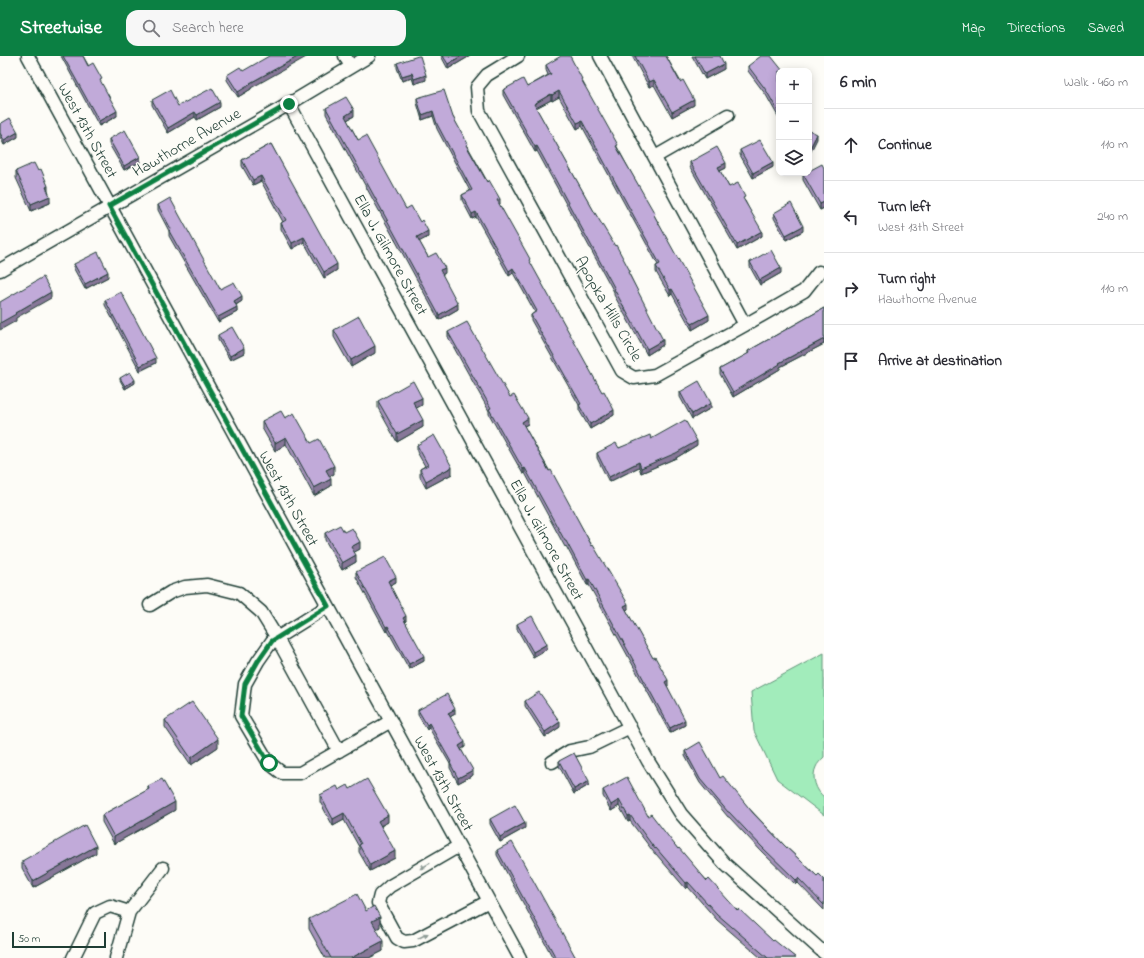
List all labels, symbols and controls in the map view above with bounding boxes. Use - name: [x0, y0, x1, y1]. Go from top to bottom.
- search box: [126, 10, 406, 46]
- text: Streetwise: [20, 15, 102, 42]
- icon: search: [140, 17, 162, 39]
- text: Search here: [172, 17, 244, 39]
- text: Map: [962, 18, 985, 39]
- text: Directions: [1007, 18, 1065, 39]
- text: Saved: [1087, 18, 1124, 39]
- map controls: [776, 68, 812, 176]
- button: +: [776, 68, 812, 104]
- text: 6 min: [840, 70, 876, 95]
- text: Walk · 460 m: [1064, 73, 1128, 92]
- street label: West 13th Street: [51, 79, 124, 184]
- route end: [280, 95, 298, 113]
- street label: Hawthorne Avenue: [128, 102, 246, 184]
- button: −: [776, 104, 812, 140]
- icon: ahead: [840, 134, 862, 156]
- text: Continue: [878, 134, 932, 156]
- text: 110 m: [1101, 135, 1128, 154]
- button: layers: [776, 140, 812, 176]
- street label: Ella J. Gilmore Street: [347, 190, 434, 321]
- text: Turn left: [878, 196, 931, 218]
- icon: left: [840, 206, 862, 228]
- text: 240 m: [1097, 207, 1128, 226]
- text: West 13th Street: [878, 218, 964, 237]
- street label: Apopka Hills Circle: [568, 252, 648, 367]
- text: Turn right: [878, 268, 936, 290]
- icon: right: [840, 278, 862, 300]
- text: 110 m: [1101, 279, 1128, 298]
- text: Hawthorne Avenue: [878, 290, 977, 309]
- icon: arrive: [840, 350, 862, 372]
- text: Arrive at destination: [878, 350, 1002, 372]
- street label: West 13th Street: [252, 447, 325, 552]
- street label: Ella J. Gilmore Street: [503, 475, 590, 606]
- street label: West 13th Street: [407, 732, 480, 837]
- route start: [260, 754, 278, 772]
- one-way arrow: [419, 863, 431, 870]
- scale bar: [12, 930, 106, 949]
- text: 50 m: [18, 931, 40, 947]
- one-way arrow: [417, 932, 429, 939]

